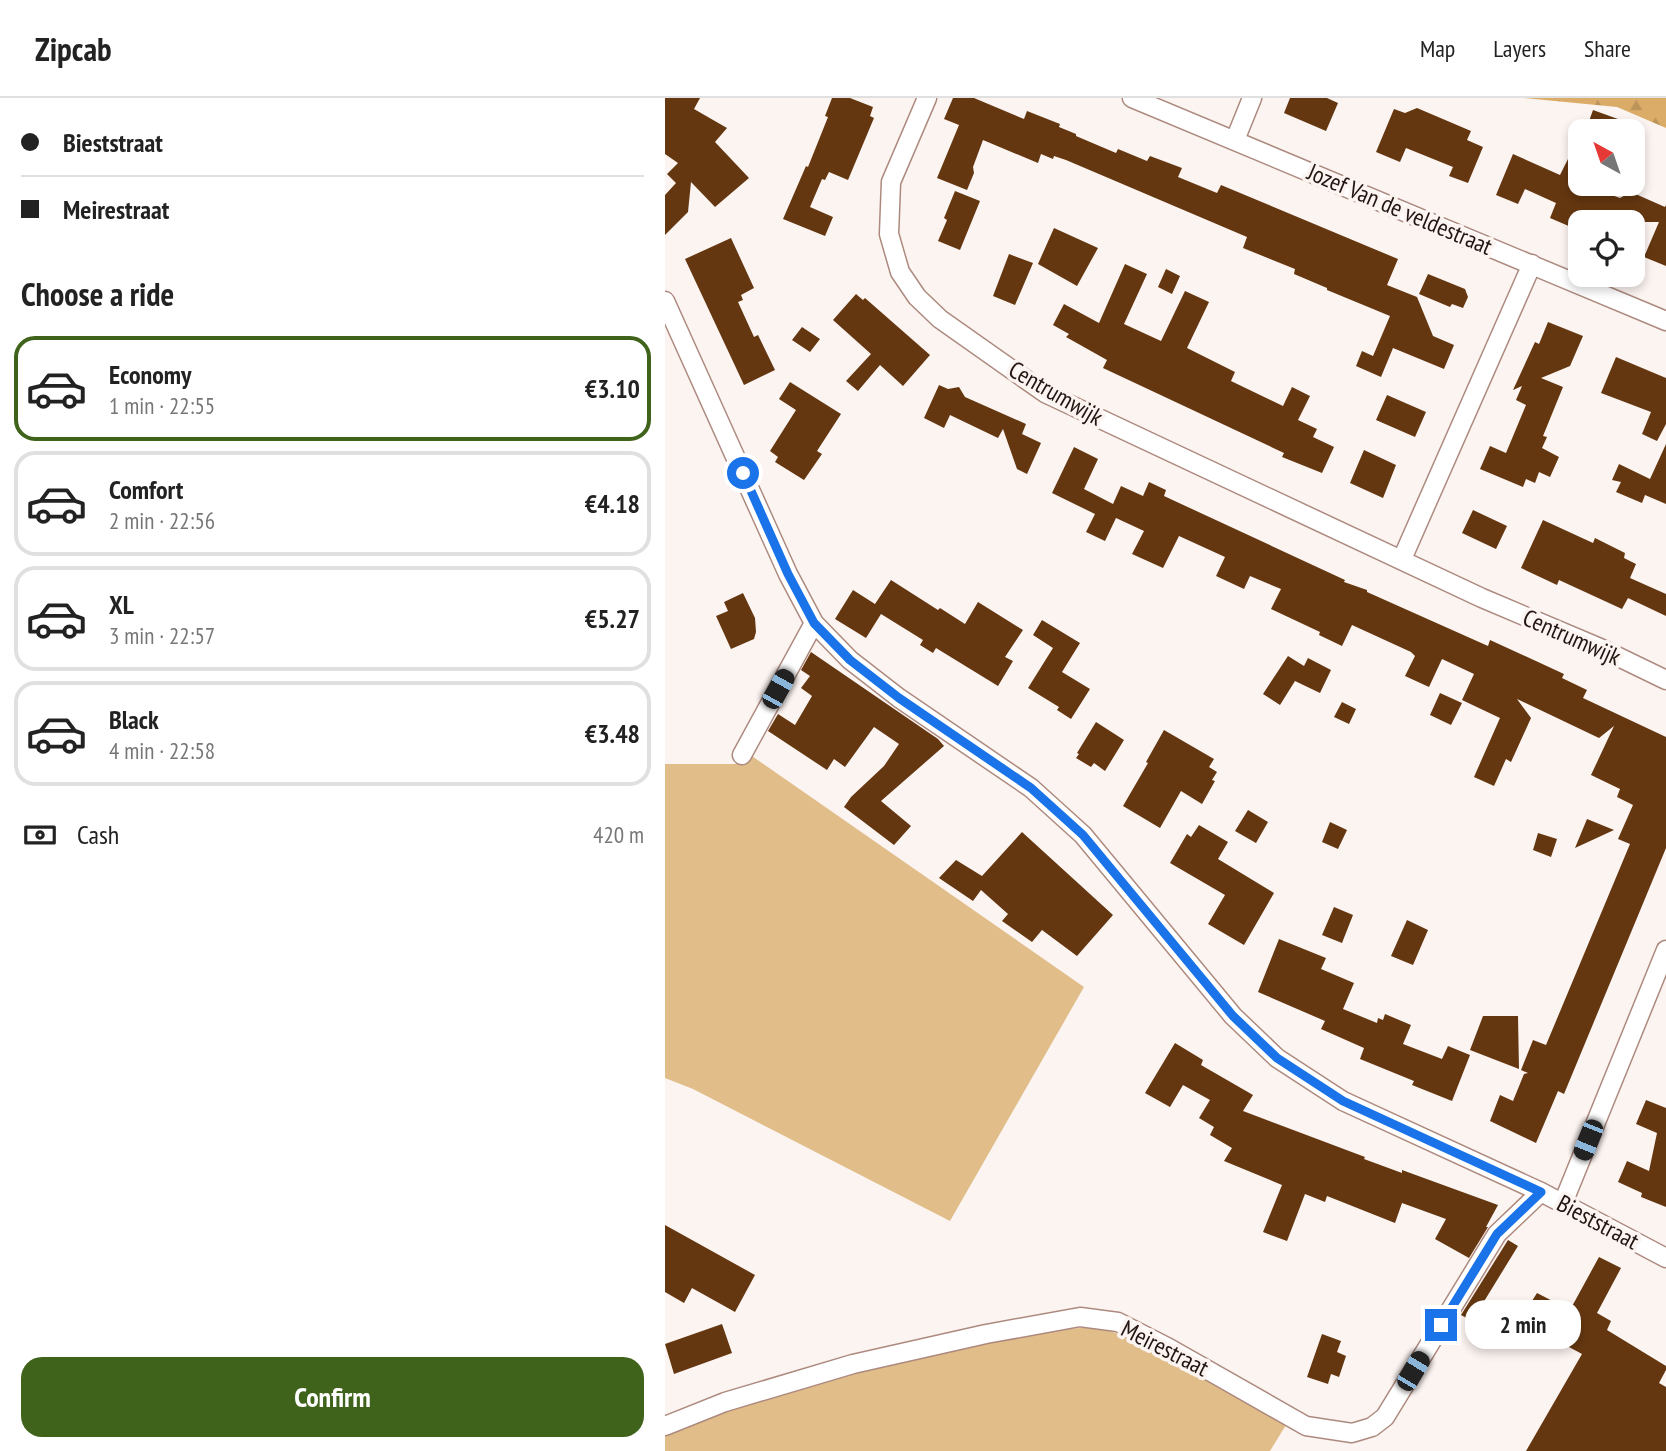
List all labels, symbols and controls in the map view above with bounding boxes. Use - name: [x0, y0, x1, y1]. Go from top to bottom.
- text: Zipcab: [35, 27, 112, 70]
- text: Map: [1420, 33, 1455, 64]
- text: Layers: [1493, 33, 1546, 64]
- text: Share: [1584, 33, 1631, 64]
- north arrow: [1568, 119, 1645, 196]
- map controls: [1568, 119, 1645, 287]
- text: Bieststraat: [63, 126, 163, 159]
- street label: Jozef Van de veldestraat: [1302, 156, 1497, 262]
- text: Meirestraat: [63, 193, 169, 226]
- button: locate: [1568, 210, 1645, 287]
- text: Choose a ride: [21, 273, 174, 315]
- street label: Centrumwijk: [1003, 354, 1109, 433]
- icon: car: [25, 357, 88, 420]
- text: Economy: [109, 358, 191, 391]
- text: €3.10: [585, 372, 640, 405]
- text: 1 min · 22:55: [109, 391, 215, 420]
- route start: [727, 457, 759, 489]
- icon: car: [25, 472, 88, 535]
- text: Comfort: [109, 473, 183, 506]
- text: €4.18: [585, 487, 640, 520]
- text: 2 min · 22:56: [109, 506, 215, 535]
- icon: car: [25, 587, 88, 650]
- text: XL: [109, 588, 134, 621]
- text: €5.27: [585, 602, 640, 635]
- street label: Centrumwijk: [1518, 602, 1626, 673]
- text: 3 min · 22:57: [109, 621, 215, 650]
- car: [759, 666, 798, 712]
- icon: car: [25, 702, 88, 765]
- text: Black: [109, 703, 159, 736]
- text: €3.48: [585, 717, 640, 750]
- text: 4 min · 22:58: [109, 736, 215, 765]
- icon: cash: [21, 816, 59, 854]
- text: Cash: [77, 818, 119, 851]
- text: 420 m: [593, 820, 644, 849]
- car: [1571, 1117, 1606, 1163]
- street label: Bieststraat: [1552, 1188, 1645, 1257]
- callout: 2 min: [1465, 1300, 1581, 1350]
- route end: [1425, 1309, 1457, 1341]
- text: 2 min: [1500, 1310, 1546, 1339]
- street label: Meirestraat: [1116, 1313, 1214, 1383]
- car: [1394, 1348, 1433, 1394]
- button: Confirm: [21, 1357, 644, 1437]

